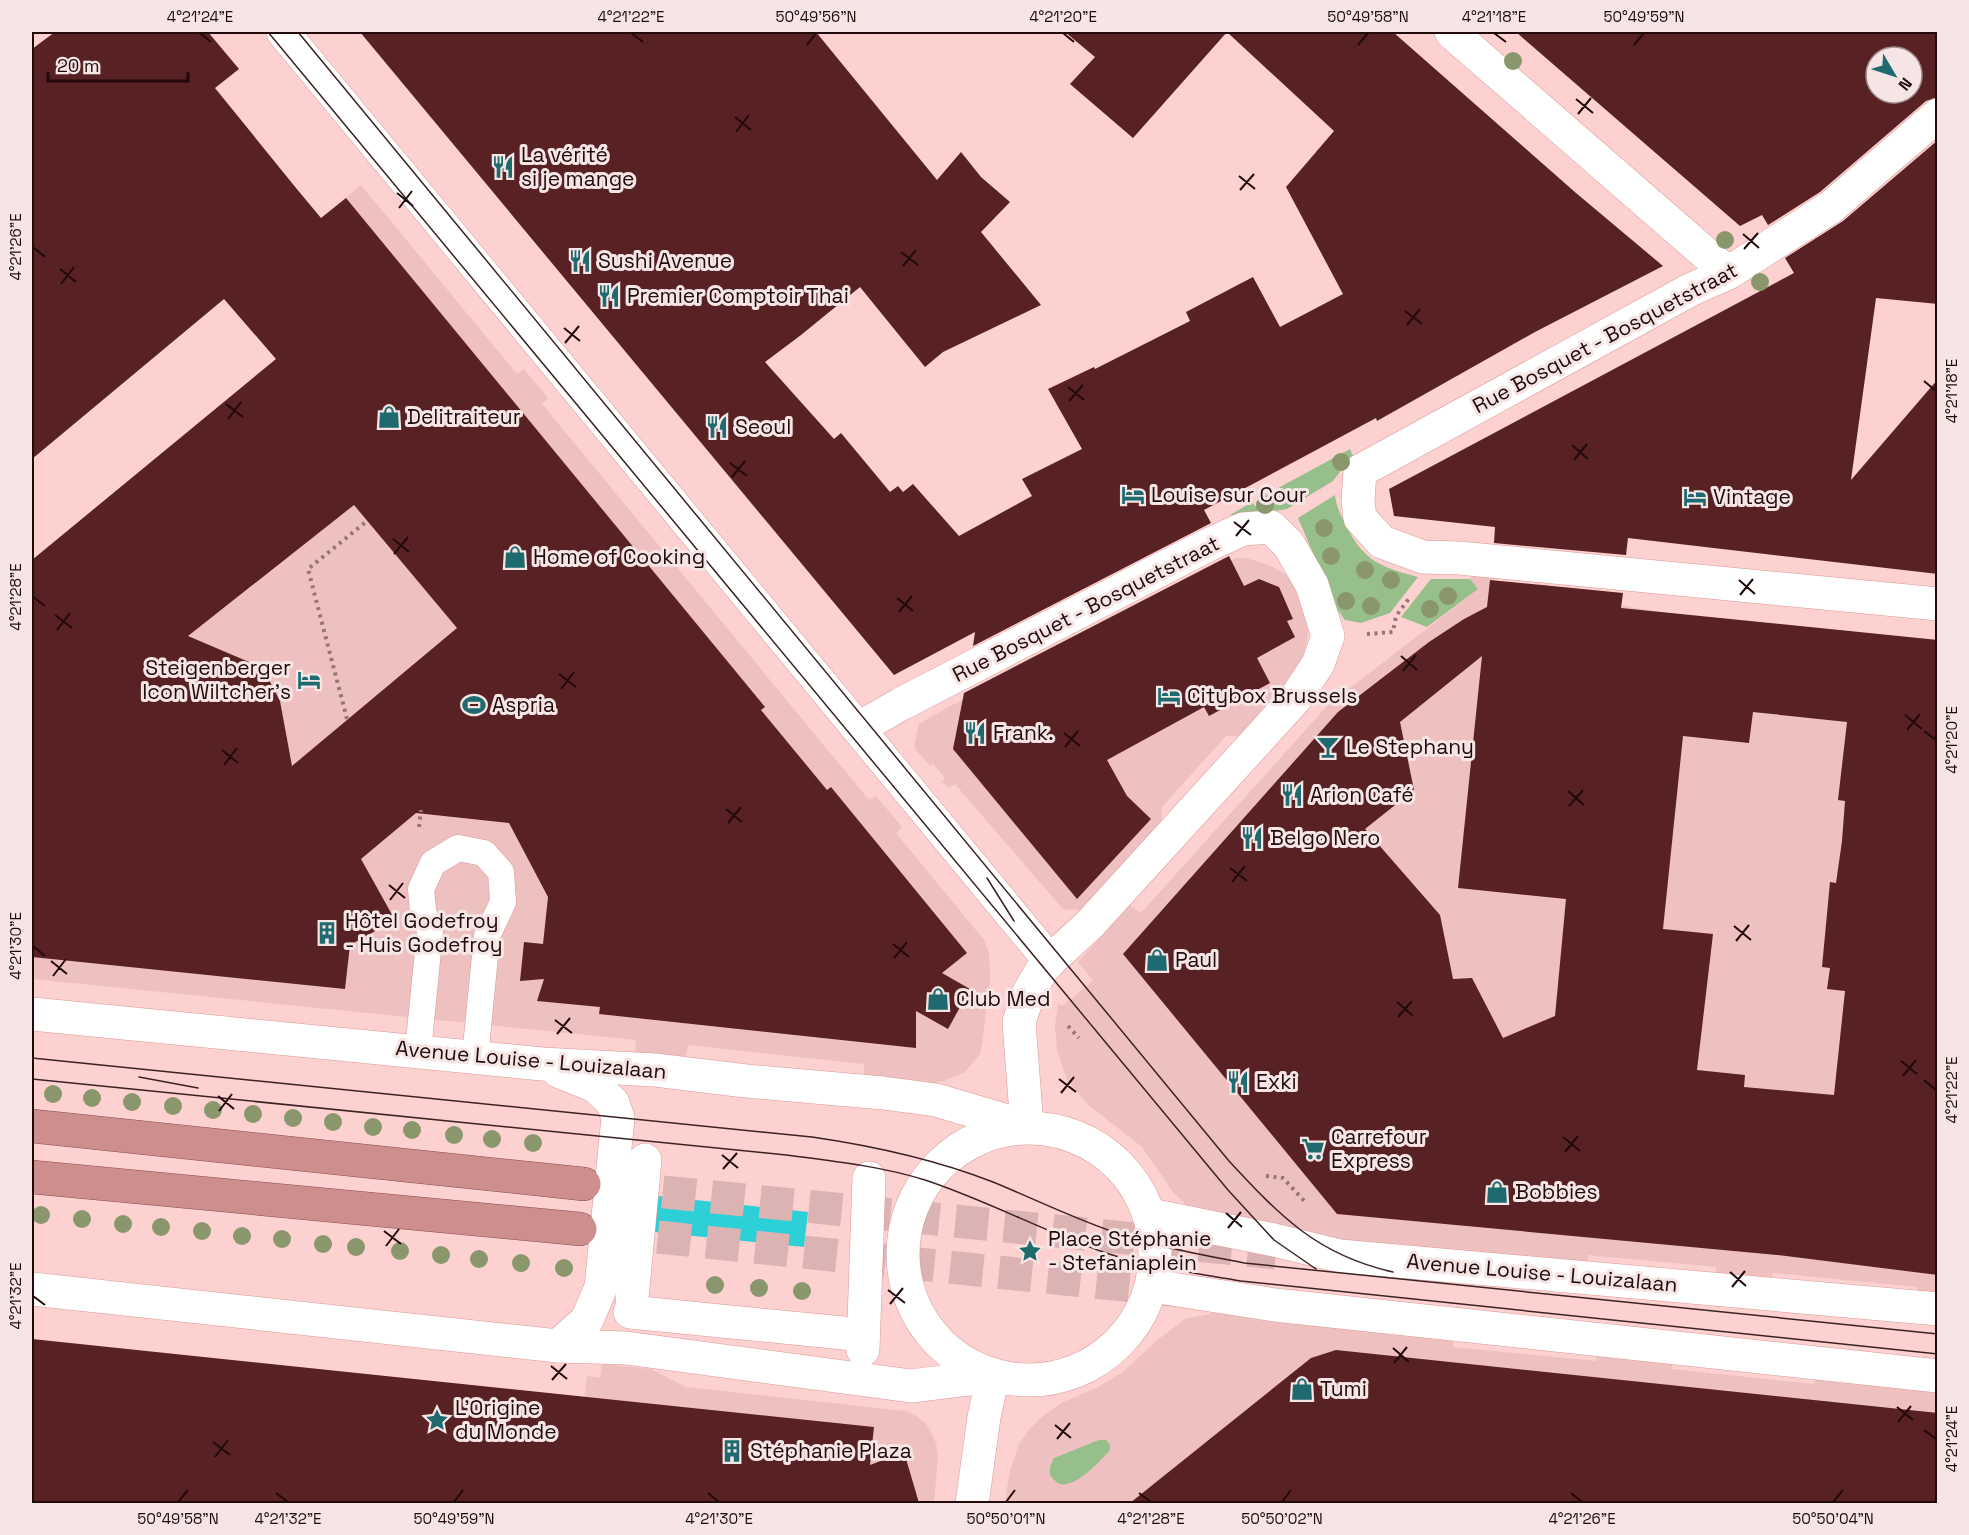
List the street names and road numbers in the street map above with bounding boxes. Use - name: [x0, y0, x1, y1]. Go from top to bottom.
- street label: Rue Bosquet - Bosquetstraat: [1468, 256, 1742, 419]
- street label: Rue Bosquet - Bosquetstraat: [948, 529, 1224, 688]
- street label: Avenue Louise - Louizalaan: [394, 1034, 668, 1085]
- street label: Avenue Louise - Louizalaan: [1405, 1247, 1679, 1298]

